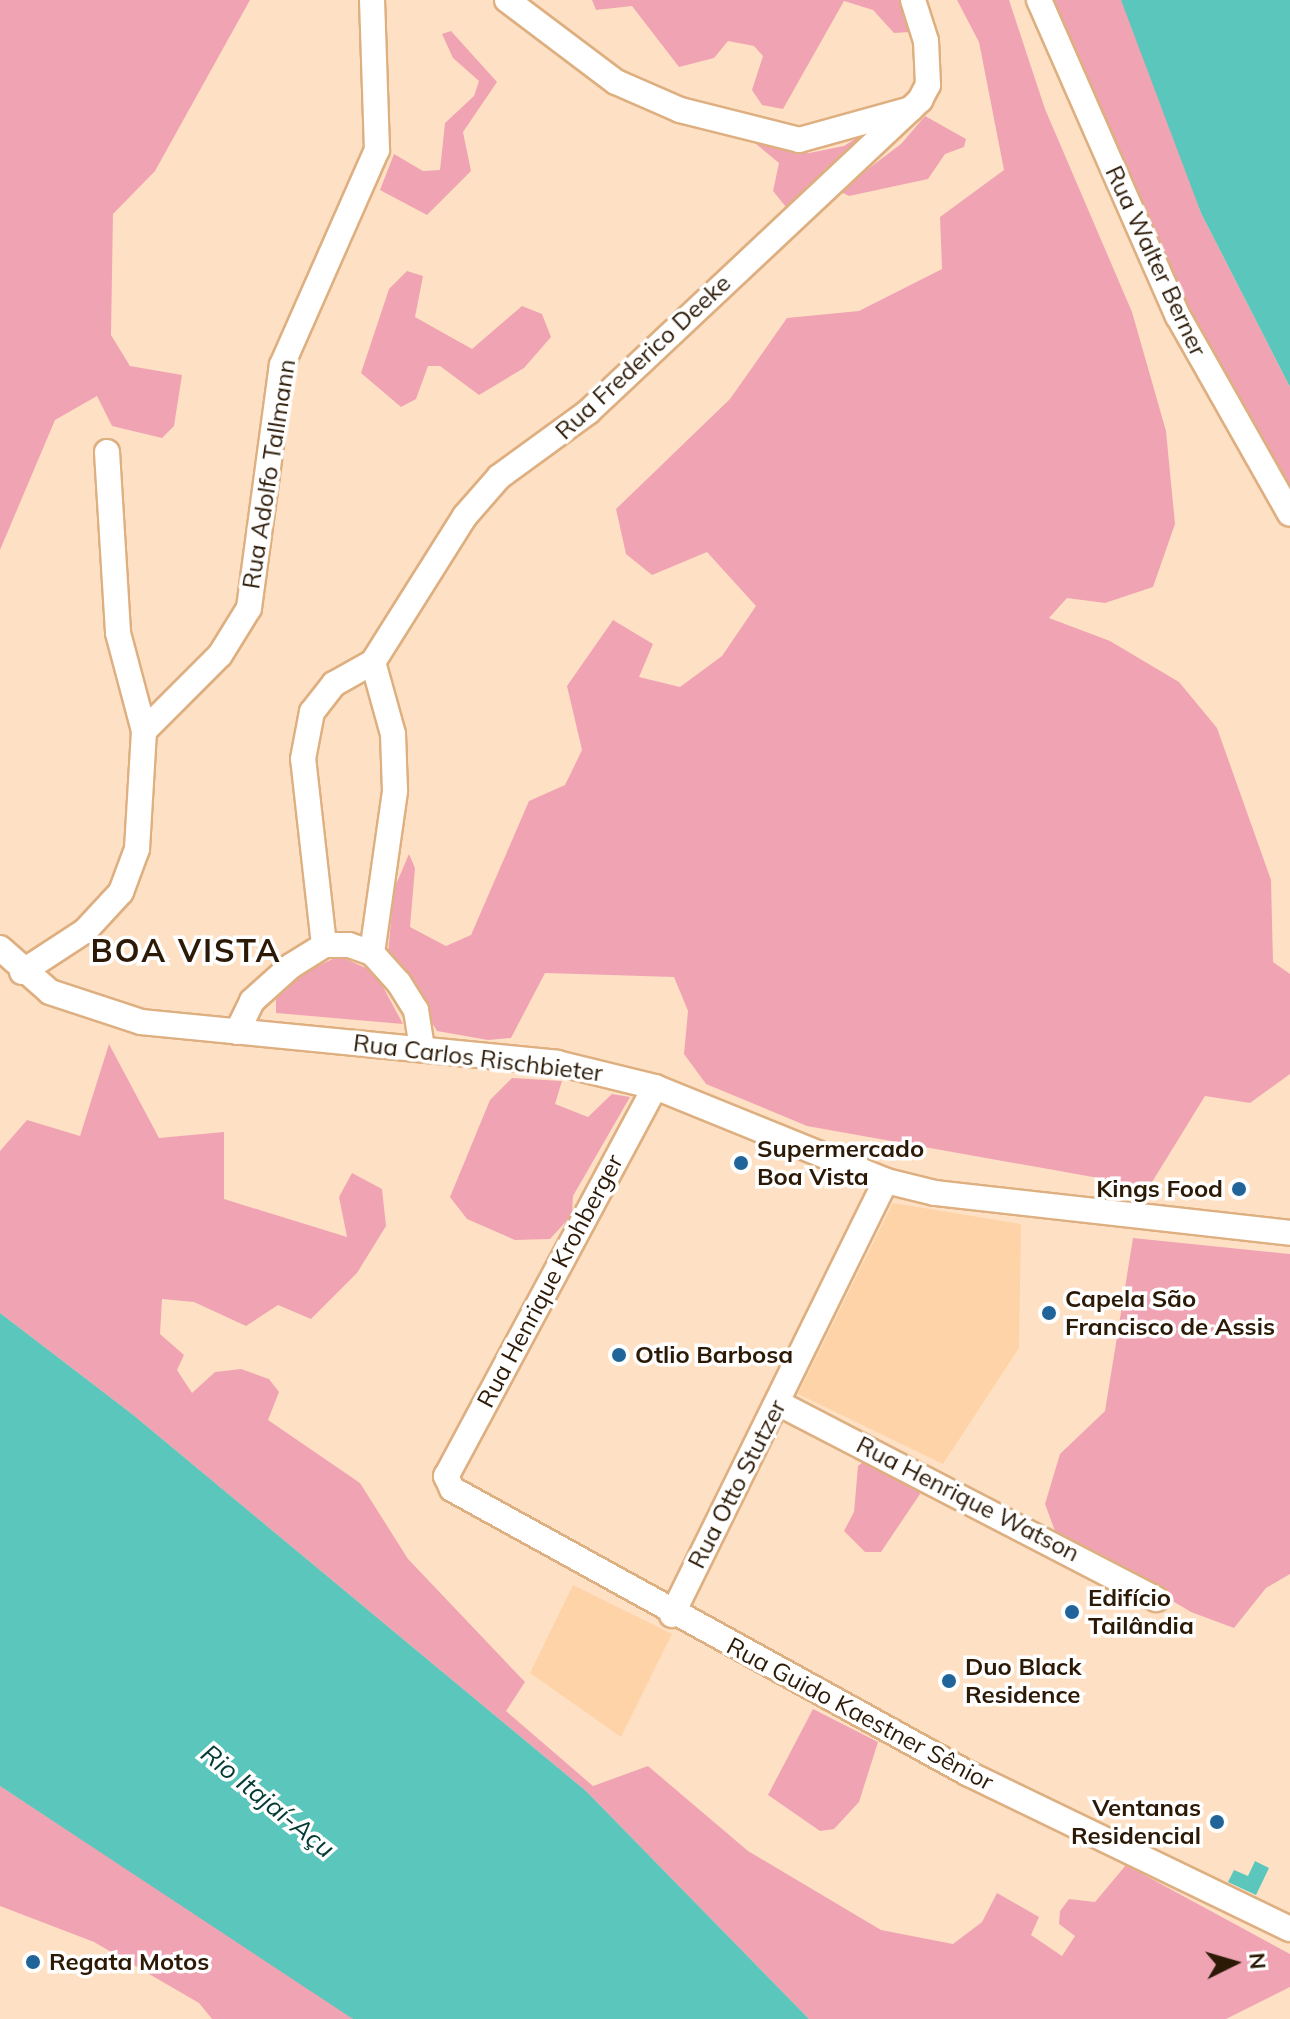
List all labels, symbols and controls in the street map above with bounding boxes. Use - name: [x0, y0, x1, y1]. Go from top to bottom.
- street label: Rua Walter Berner: [1099, 161, 1213, 361]
- street label: Rua Frederico Deeke: [550, 269, 736, 445]
- street label: Rua Adolfo Tallmann: [237, 357, 301, 591]
- district label: BOA VISTA: [90, 931, 282, 969]
- street label: Rua Carlos Rischbieter: [352, 1028, 604, 1088]
- place label: Supermercado Boa Vista: [757, 1135, 924, 1191]
- street label: Rua Henrique Krohberger: [471, 1150, 629, 1412]
- marker: Supermercado Boa Vista: [732, 1154, 750, 1172]
- place label: Kings Food: [1096, 1175, 1223, 1203]
- marker: Kings Food: [1230, 1180, 1248, 1198]
- place label: Capela São Francisco de Assis: [1065, 1285, 1275, 1341]
- marker: Capela São Francisco de Assis: [1040, 1304, 1058, 1322]
- place label: Otlio Barbosa: [635, 1341, 793, 1369]
- marker: Otlio Barbosa: [610, 1346, 628, 1364]
- street label: Rua Otto Stutzer: [682, 1395, 792, 1573]
- street label: Rua Henrique Watson: [852, 1430, 1084, 1568]
- place label: Edifício Tailândia: [1088, 1584, 1194, 1640]
- marker: Edifício Tailândia: [1063, 1603, 1081, 1621]
- street label: Rua Guido Kaestner Sênior: [722, 1631, 998, 1797]
- place label: Duo Black Residence: [965, 1653, 1081, 1709]
- marker: Duo Black Residence: [940, 1672, 958, 1690]
- water label: Rio Itajaí-Açu: [195, 1738, 341, 1864]
- place label: Ventanas Residencial: [1071, 1794, 1201, 1850]
- marker: Ventanas Residencial: [1208, 1813, 1226, 1831]
- north arrow: [1194, 1923, 1274, 2003]
- place label: Regata Motos: [49, 1948, 209, 1976]
- text: N: [1243, 1951, 1273, 1970]
- marker: Regata Motos: [24, 1953, 42, 1971]

